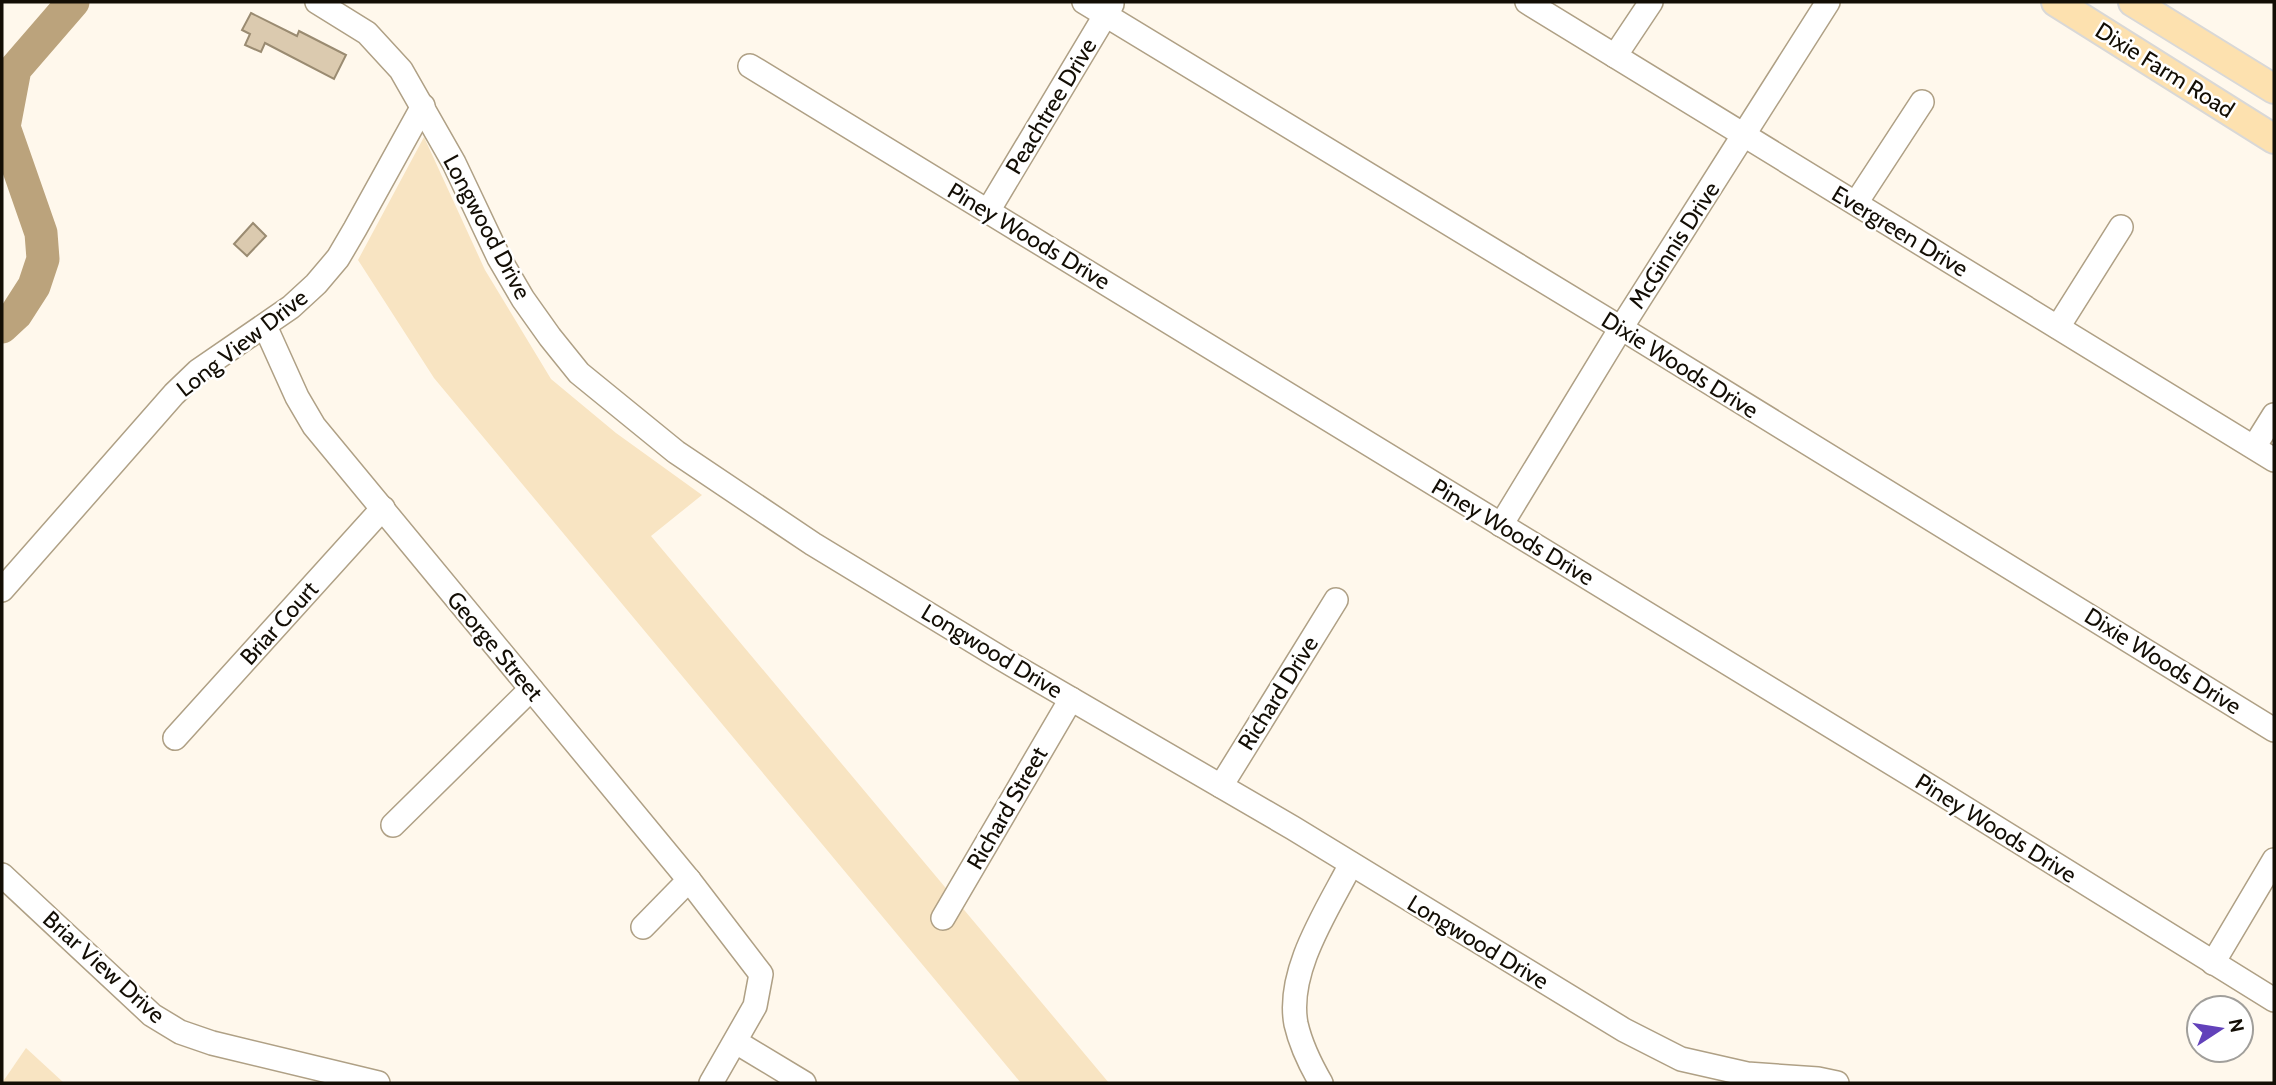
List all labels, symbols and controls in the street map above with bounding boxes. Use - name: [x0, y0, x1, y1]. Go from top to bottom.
- street label: Dixie Farm Road: [2090, 16, 2240, 124]
- street label: Peachtree Drive: [999, 33, 1103, 179]
- street label: Longwood Drive: [437, 150, 537, 304]
- street label: McGinnis Drive: [1623, 176, 1726, 314]
- street label: Piney Woods Drive: [943, 177, 1115, 296]
- street label: Evergreen Drive: [1827, 179, 1973, 283]
- street label: Long View Drive: [171, 283, 313, 403]
- street label: Dixie Woods Drive: [1597, 306, 1764, 425]
- street label: Piney Woods Drive: [1427, 473, 1599, 592]
- street label: Briar Court: [234, 575, 324, 671]
- street label: George Street: [441, 586, 549, 707]
- street label: Longwood Drive: [916, 598, 1068, 704]
- street label: Dixie Woods Drive: [2080, 602, 2247, 721]
- street label: Richard Drive: [1232, 631, 1324, 755]
- street label: Richard Street: [961, 742, 1053, 874]
- street label: Piney Woods Drive: [1910, 767, 2082, 889]
- street label: Longwood Drive: [1402, 889, 1554, 995]
- street label: Briar View Drive: [37, 905, 171, 1029]
- north arrow: [2185, 994, 2255, 1064]
- text: N: [2223, 1017, 2249, 1035]

